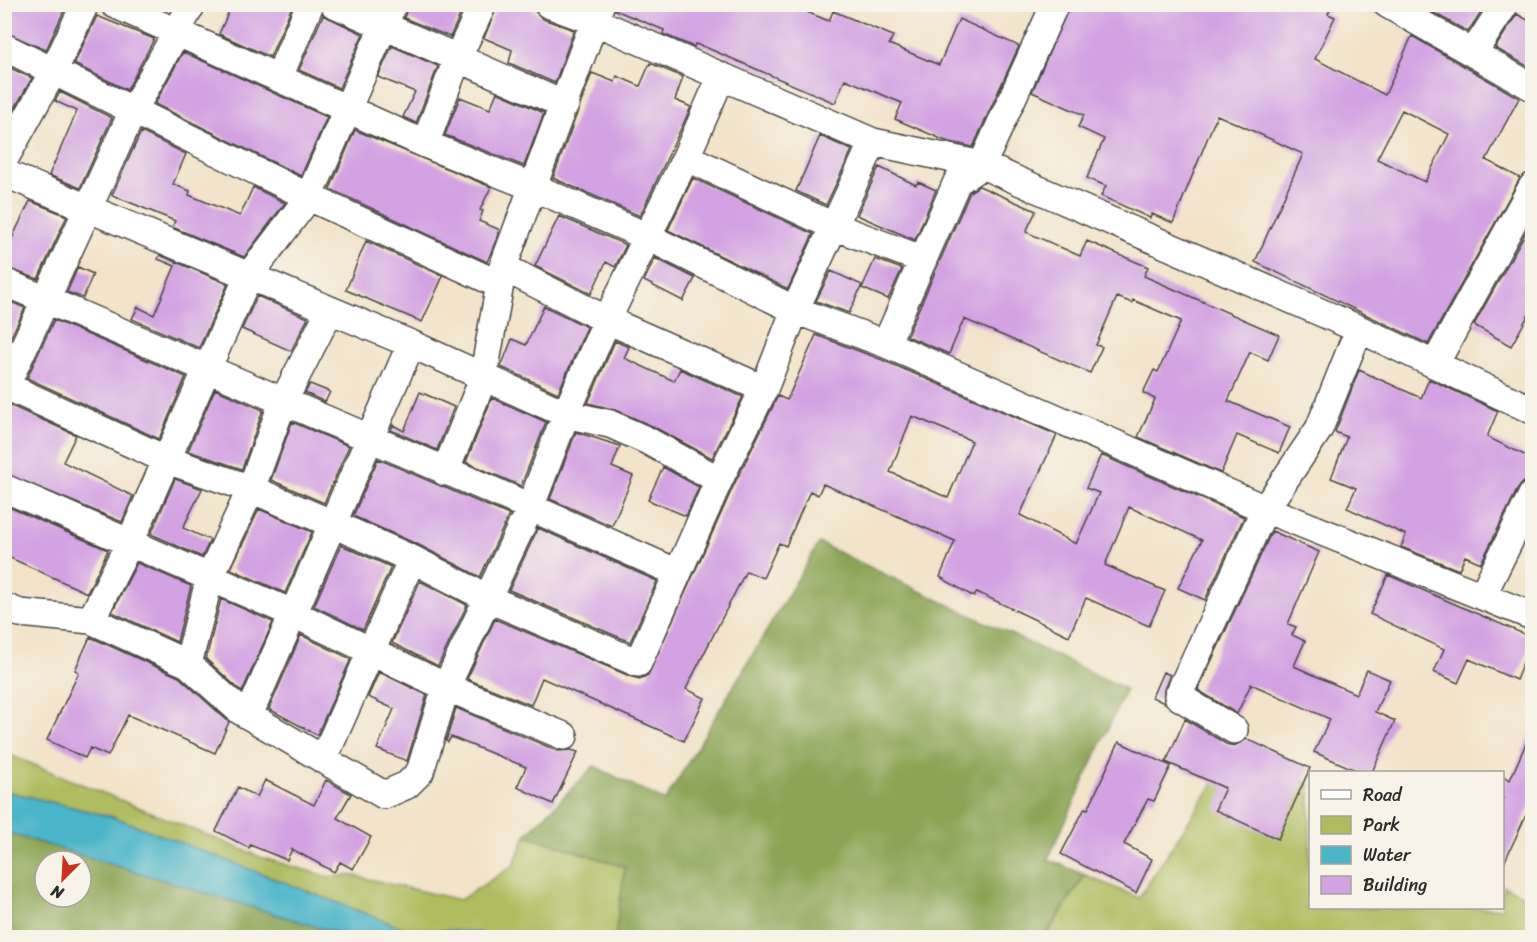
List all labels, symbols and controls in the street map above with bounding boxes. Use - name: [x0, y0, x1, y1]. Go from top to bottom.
- legend: [1309, 771, 1504, 909]
- text: Road: [1363, 779, 1403, 811]
- text: Park: [1363, 809, 1400, 841]
- text: Water: [1363, 839, 1412, 871]
- north arrow: [33, 849, 93, 909]
- text: Building: [1363, 869, 1427, 901]
- text: N: [45, 876, 69, 908]

